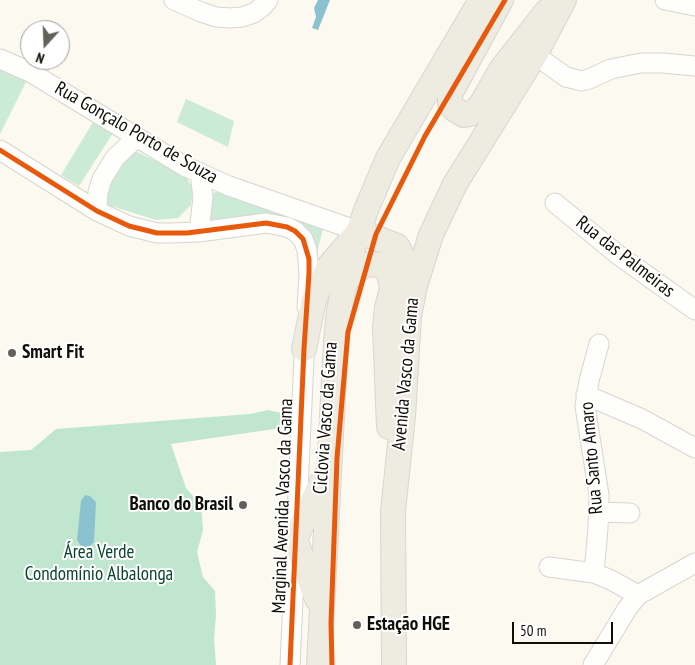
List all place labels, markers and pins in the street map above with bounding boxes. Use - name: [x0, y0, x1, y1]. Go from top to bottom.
- place label: Smart Fit: [22, 342, 84, 364]
- marker: Smart Fit: [6, 347, 18, 359]
- place label: Banco do Brasil: [129, 494, 233, 516]
- marker: Banco do Brasil: [237, 499, 249, 511]
- place label: Estação HGE: [367, 614, 450, 636]
- marker: Estação HGE: [351, 619, 363, 631]

